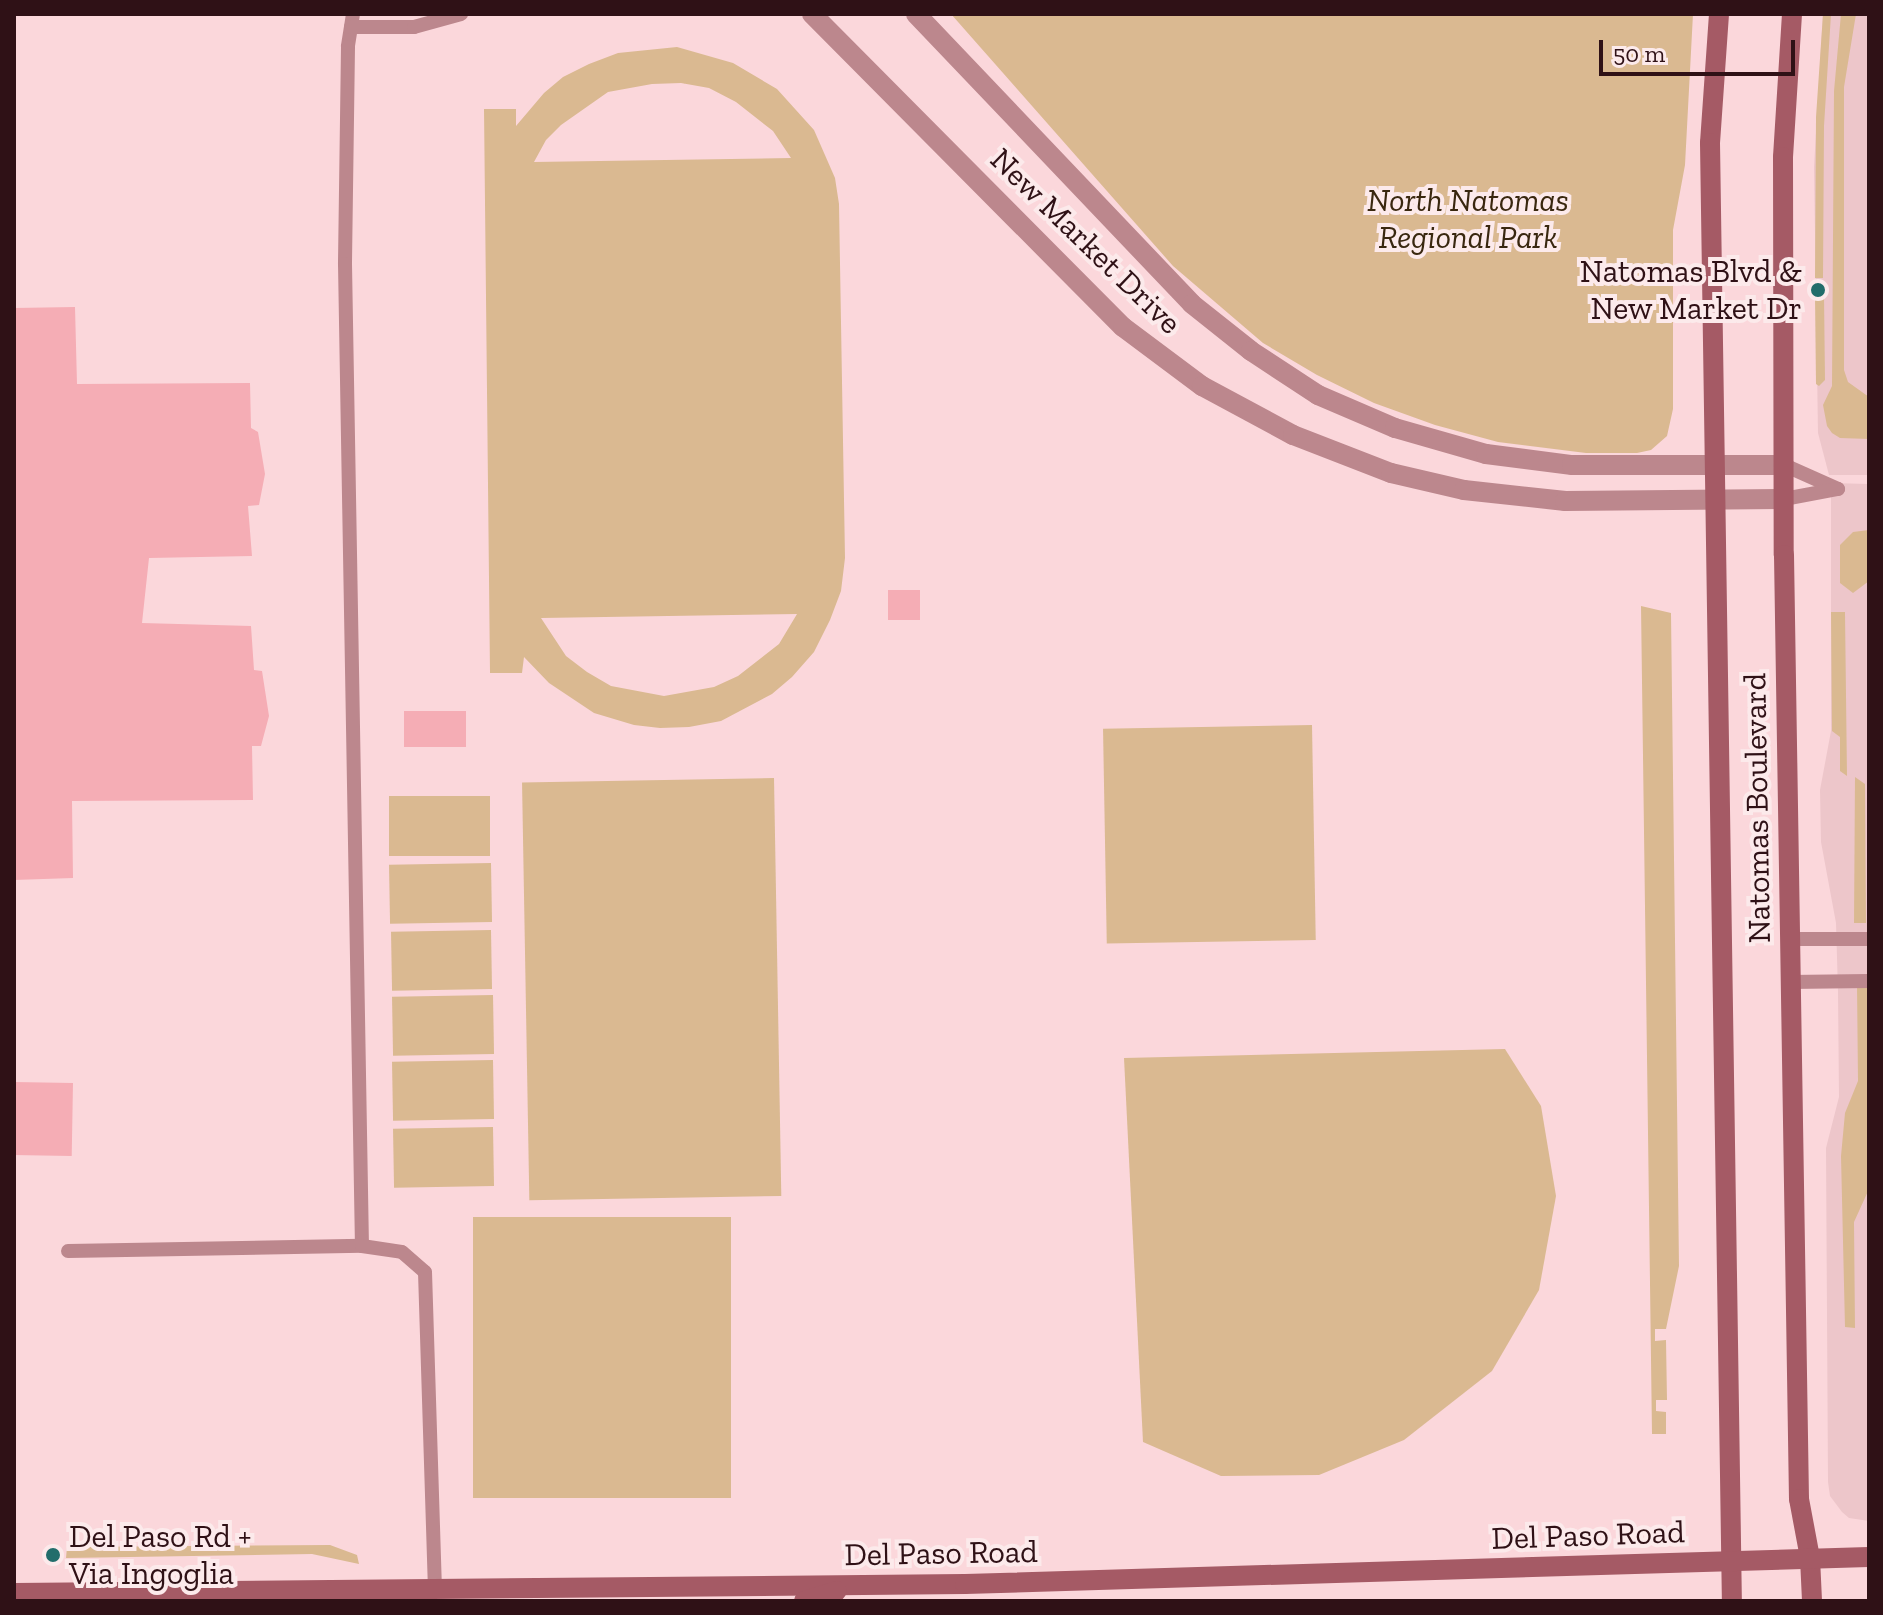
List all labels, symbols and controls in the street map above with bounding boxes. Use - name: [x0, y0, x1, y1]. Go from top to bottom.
- scale bar: [1603, 24, 1799, 74]
- text: 50 m: [1613, 39, 1665, 68]
- street label: New Market Drive: [982, 140, 1190, 342]
- park label: North Natomas Regional Park: [1367, 182, 1569, 257]
- place label: Natomas Blvd & New Market Dr: [1580, 253, 1802, 328]
- marker: Natomas Blvd & New Market Dr: [1809, 281, 1827, 299]
- street label: Natomas Boulevard: [1735, 673, 1779, 943]
- street label: Del Paso Road: [1491, 1512, 1685, 1558]
- place label: Del Paso Rd + Via Ingoglia: [69, 1518, 251, 1593]
- street label: Del Paso Road: [844, 1532, 1038, 1574]
- marker: Del Paso Rd + Via Ingoglia: [44, 1546, 62, 1564]

